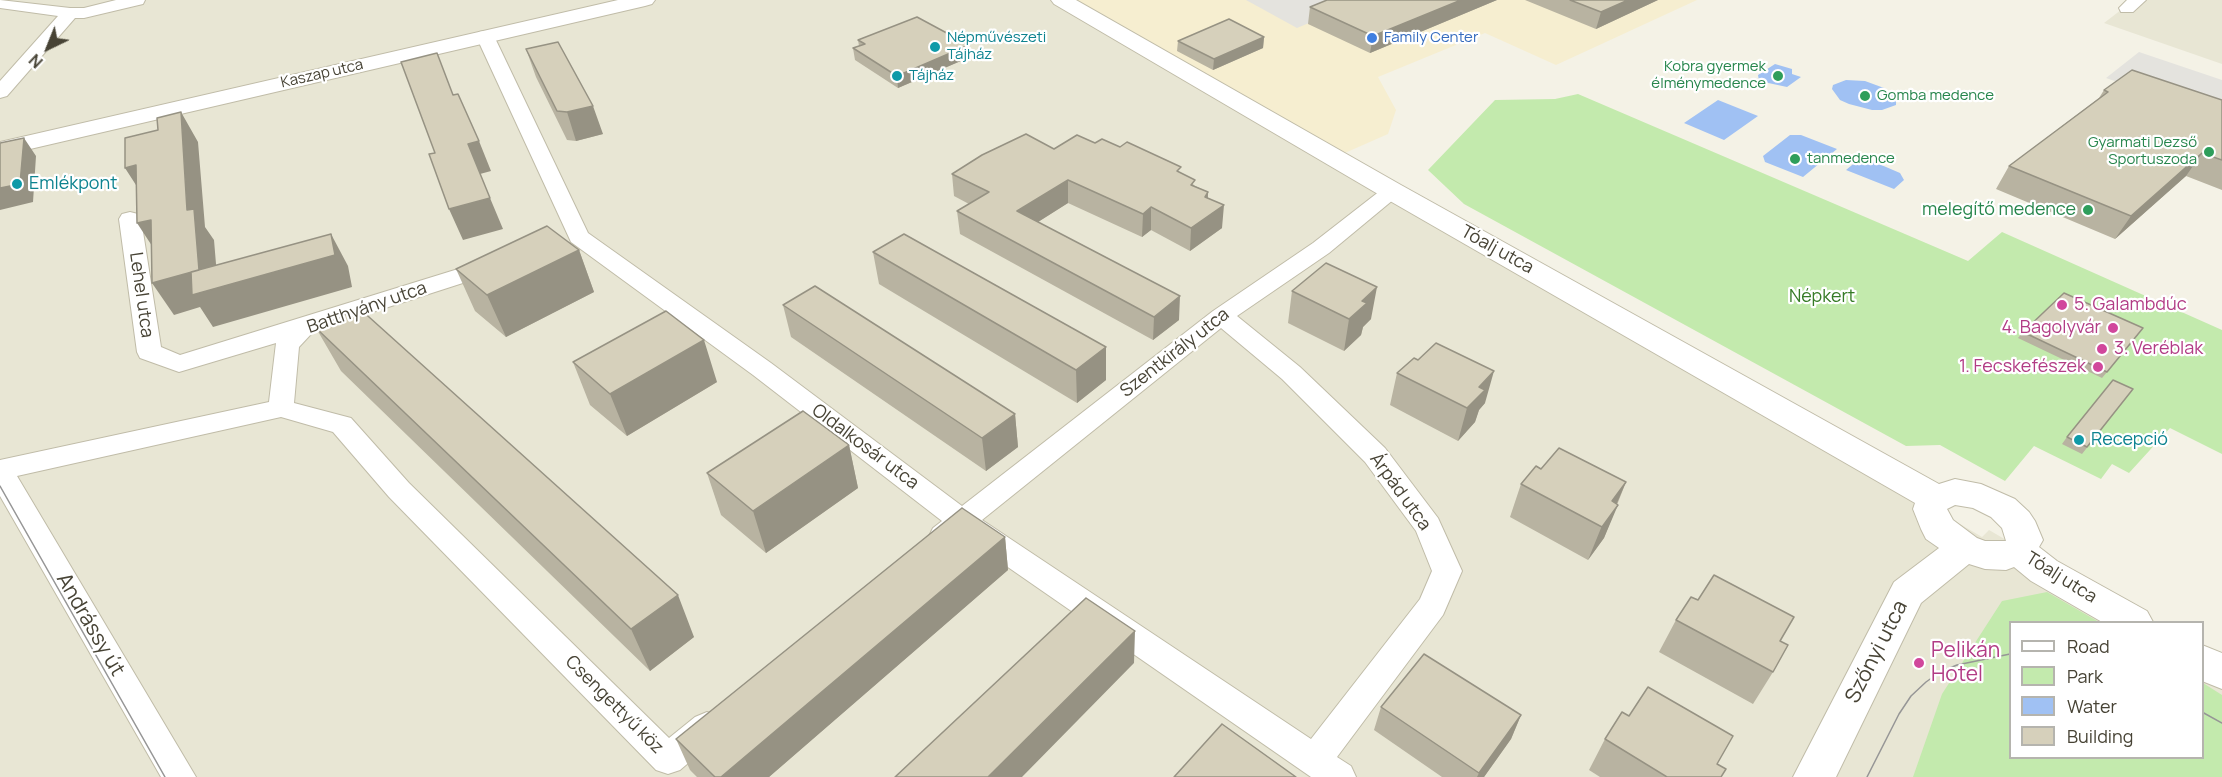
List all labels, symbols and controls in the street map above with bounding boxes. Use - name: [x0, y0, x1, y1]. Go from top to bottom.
- north arrow: [18, 18, 78, 78]
- place label: Népművészeti Tájház: [947, 29, 1046, 64]
- place label: Family Center: [1384, 29, 1478, 47]
- marker: Family Center: [1365, 31, 1379, 45]
- marker: Népművészeti Tájház: [928, 40, 942, 54]
- text: N: [24, 49, 47, 73]
- street label: Kaszap utca: [279, 56, 365, 92]
- place label: Kobra gyermek élménymedence: [1651, 58, 1766, 93]
- place label: Tájház: [909, 67, 954, 85]
- marker: Tájház: [890, 69, 904, 83]
- marker: Kobra gyermek élménymedence: [1771, 69, 1785, 83]
- place label: Gomba medence: [1877, 87, 1994, 105]
- marker: Gomba medence: [1858, 89, 1872, 103]
- place label: Gyarmati Dezső Sportuszoda: [2088, 134, 2197, 169]
- marker: Gyarmati Dezső Sportuszoda: [2202, 145, 2216, 159]
- place label: tanmedence: [1807, 150, 1895, 168]
- marker: tanmedence: [1788, 152, 1802, 166]
- place label: Emlékpont: [29, 173, 117, 195]
- marker: Emlékpont: [10, 177, 24, 191]
- place label: melegítő medence: [1922, 199, 2076, 221]
- marker: melegítő medence: [2081, 203, 2095, 217]
- street label: Tóalj utca: [1457, 221, 1537, 279]
- street label: Lehel utca: [124, 251, 158, 339]
- street label: Batthyány utca: [304, 277, 430, 339]
- park label: Népkert: [1789, 286, 1855, 308]
- place label: 5. Galambdúc: [2074, 294, 2187, 316]
- marker: 5. Galambdúc: [2055, 298, 2069, 312]
- street label: Szentkirály utca: [1116, 304, 1234, 402]
- place label: 4. Bagolyvár: [2001, 317, 2101, 339]
- marker: 4. Bagolyvár: [2106, 321, 2120, 335]
- place label: 3. Veréblak: [2114, 338, 2203, 360]
- marker: 3. Veréblak: [2095, 342, 2109, 356]
- place label: 1. Fecskefészek: [1959, 356, 2086, 378]
- marker: 1. Fecskefészek: [2091, 360, 2105, 374]
- street label: Oldalkosár utca: [807, 400, 923, 494]
- place label: Recepció: [2091, 429, 2168, 451]
- marker: Recepció: [2072, 433, 2086, 447]
- street label: Árpád utca: [1365, 449, 1435, 535]
- street label: Tóalj utca: [2021, 548, 2101, 608]
- street label: Andrássy út: [50, 569, 130, 681]
- street label: Szőnyi utca: [1840, 597, 1914, 707]
- legend: [2009, 621, 2204, 759]
- text: Road: [2067, 634, 2110, 658]
- place label: Pelikán Hotel: [1931, 638, 2000, 688]
- street label: Csengettyű köz: [560, 651, 668, 759]
- marker: Pelikán Hotel: [1912, 656, 1926, 670]
- text: Park: [2067, 664, 2103, 688]
- text: Water: [2067, 694, 2117, 718]
- text: Building: [2067, 724, 2133, 748]

